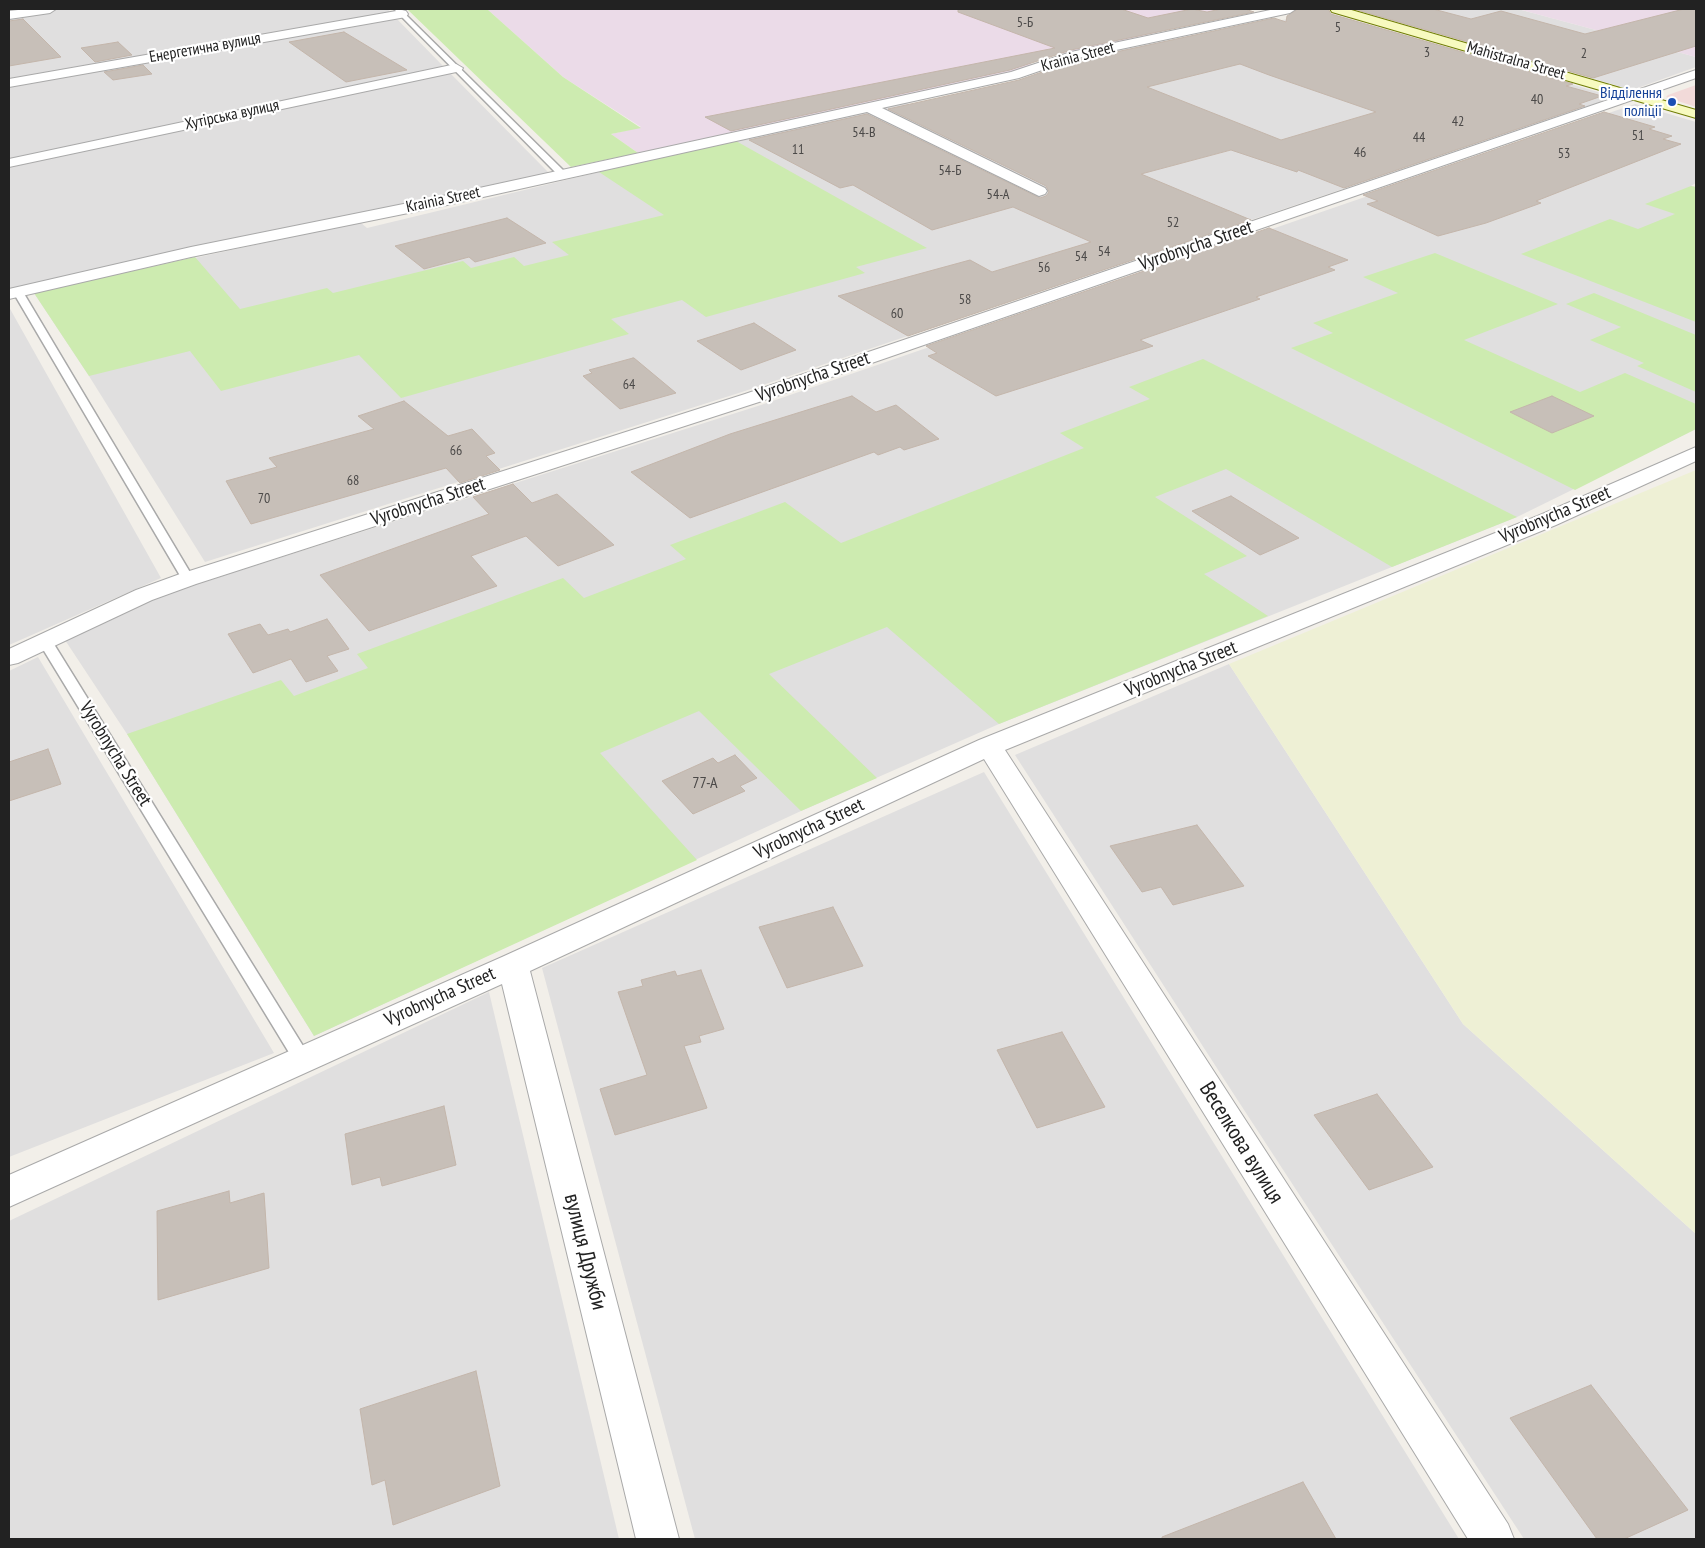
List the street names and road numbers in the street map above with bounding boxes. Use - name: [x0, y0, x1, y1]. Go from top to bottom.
- street label: Енергетична вулиця: [148, 29, 262, 67]
- street label: Krainia Street: [1039, 38, 1117, 76]
- street label: Mahistralna Street: [1465, 38, 1567, 84]
- street label: Хутірська вулиця: [183, 96, 281, 134]
- street label: Krainia Street: [404, 183, 482, 217]
- street label: Vyrobnycha Street: [1136, 216, 1256, 276]
- street label: Vyrobnycha Street: [753, 347, 873, 407]
- street label: Vyrobnycha Street: [368, 473, 488, 531]
- street label: Vyrobnycha Street: [1496, 481, 1614, 549]
- street label: Vyrobnycha Street: [1122, 636, 1240, 702]
- street label: Vyrobnycha Street: [74, 698, 156, 810]
- street label: Vyrobnycha Street: [750, 794, 868, 864]
- street label: Vyrobnycha Street: [381, 962, 499, 1032]
- street label: Веселкова вулиця: [1193, 1077, 1289, 1209]
- street label: вулиця Дружби: [558, 1191, 612, 1313]

